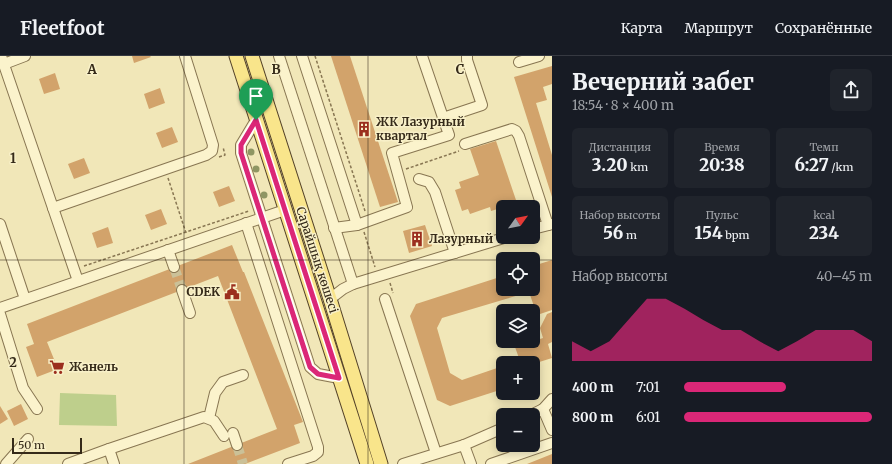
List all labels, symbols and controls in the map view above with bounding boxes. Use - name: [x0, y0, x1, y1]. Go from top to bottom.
- text: Fleetfoot: [20, 16, 105, 40]
- text: Карта: [621, 19, 662, 37]
- text: Маршрут: [684, 19, 753, 37]
- text: Сохранённые: [775, 19, 872, 37]
- text: A: [86, 61, 97, 78]
- text: B: [271, 61, 281, 78]
- text: C: [456, 61, 465, 78]
- text: Вечерний забег: [572, 68, 754, 96]
- button: share: [830, 69, 872, 111]
- pin: [239, 79, 273, 120]
- icon: arrive: [245, 85, 267, 107]
- text: 18:54 · 8 × 400 m: [572, 97, 674, 114]
- place label: ЖК Лазурный квартал: [376, 114, 465, 143]
- building icon: ЖК Лазурный квартал: [355, 120, 373, 138]
- text: Дистанция: [589, 140, 651, 154]
- text: Время: [704, 140, 740, 154]
- text: Темп: [809, 140, 839, 154]
- text: 1: [10, 150, 16, 167]
- text: 3.20: [592, 154, 628, 176]
- text: 20:38: [699, 154, 745, 176]
- text: 6:27: [794, 154, 829, 176]
- text: km: [628, 160, 648, 174]
- text: /km: [829, 160, 854, 174]
- north arrow: [496, 200, 540, 244]
- map controls: [496, 200, 540, 452]
- street label: Сарайшық көшесі: [293, 205, 342, 315]
- text: Набор высоты: [580, 208, 660, 222]
- text: Пульс: [705, 208, 739, 222]
- text: kcal: [813, 208, 835, 222]
- text: 56: [603, 222, 623, 244]
- text: 154: [694, 222, 723, 244]
- text: 234: [809, 222, 839, 244]
- text: m: [623, 228, 637, 242]
- text: bpm: [723, 228, 750, 242]
- building icon: Лазурный: [408, 230, 426, 248]
- place label: Лазурный: [429, 231, 494, 246]
- button: locate: [496, 252, 540, 296]
- text: Набор высоты: [572, 268, 668, 285]
- text: 40–45 m: [816, 268, 872, 285]
- public building icon: CDEK: [223, 283, 241, 301]
- place label: CDEK: [186, 284, 220, 299]
- button: layers: [496, 304, 540, 348]
- text: 2: [9, 354, 17, 371]
- button: +: [496, 356, 540, 400]
- supermarket icon: Жанель: [48, 358, 66, 376]
- place label: Жанель: [69, 359, 118, 374]
- text: 400 m: [572, 379, 614, 396]
- text: 7:01: [636, 379, 660, 396]
- button: −: [496, 408, 540, 452]
- text: 800 m: [572, 409, 613, 426]
- text: 6:01: [636, 409, 660, 426]
- scale bar: [12, 436, 82, 455]
- text: 50 m: [18, 438, 45, 452]

